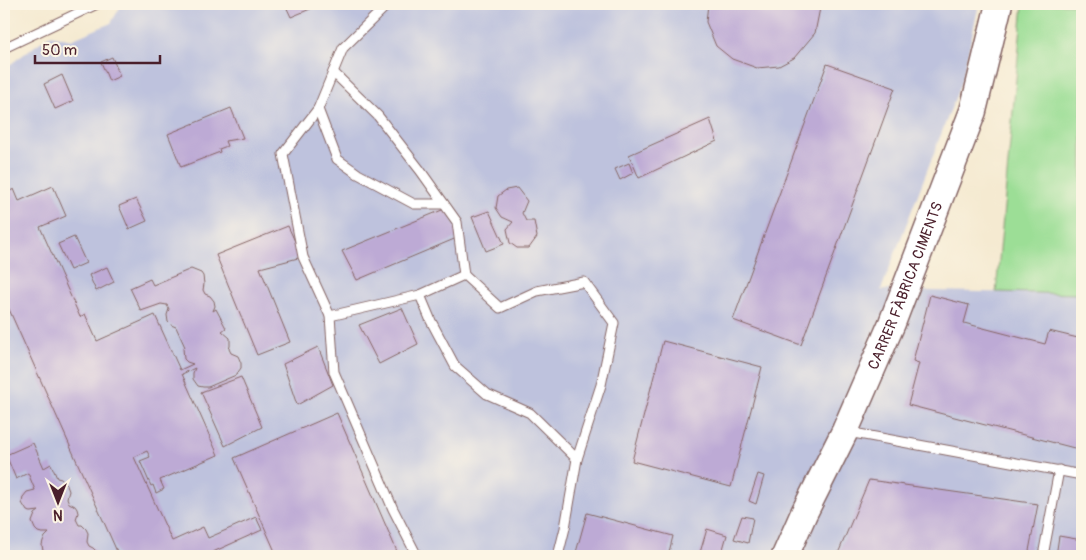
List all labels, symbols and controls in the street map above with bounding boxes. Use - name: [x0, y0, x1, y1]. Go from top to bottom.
- scale bar: [35, 32, 160, 64]
- text: 50 m: [42, 41, 77, 60]
- street label: CARRER FÀBRICA CIMENTS: [863, 199, 947, 372]
- north arrow: [32, 478, 82, 528]
- text: N: [53, 506, 63, 523]

